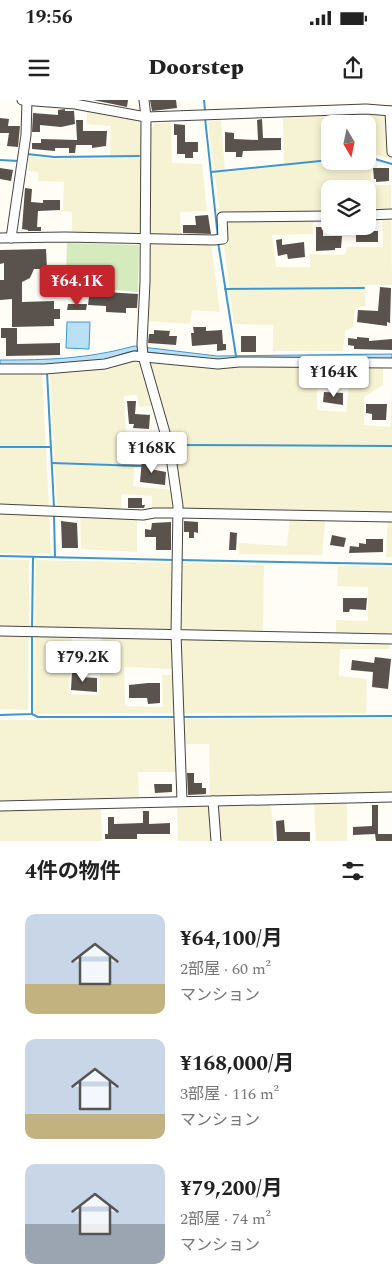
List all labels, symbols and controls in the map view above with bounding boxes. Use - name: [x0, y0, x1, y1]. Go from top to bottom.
- text: 19:56: [25, 3, 73, 32]
- text: Doorstep: [148, 51, 244, 84]
- icon: menu: [25, 54, 53, 82]
- icon: share: [339, 54, 367, 82]
- north arrow: [321, 115, 376, 170]
- map controls: [321, 115, 376, 235]
- button: layers: [321, 180, 376, 235]
- pin: ¥64.1K: [36, 264, 118, 307]
- text: ¥64.1K: [51, 269, 103, 293]
- pin: ¥164K: [299, 356, 369, 398]
- text: ¥164K: [310, 360, 358, 384]
- pin: ¥168K: [117, 432, 187, 474]
- text: ¥168K: [128, 436, 176, 460]
- pin: ¥79.2K: [42, 640, 124, 683]
- text: ¥79.2K: [57, 645, 109, 669]
- text: 4件の物件: [25, 856, 121, 888]
- icon: filters: [339, 857, 367, 885]
- text: ¥64,100/月: [180, 923, 283, 955]
- icon: home: [65, 934, 125, 994]
- text: 2部屋 · 60 m²: [180, 957, 271, 981]
- text: マンション: [180, 983, 260, 1007]
- text: ¥168,000/月: [180, 1048, 294, 1080]
- icon: home: [65, 1059, 125, 1119]
- text: 3部屋 · 116 m²: [180, 1082, 279, 1106]
- text: マンション: [180, 1108, 260, 1132]
- text: ¥79,200/月: [180, 1173, 283, 1205]
- icon: home: [65, 1184, 125, 1244]
- text: 2部屋 · 74 m²: [180, 1207, 271, 1231]
- text: マンション: [180, 1233, 260, 1257]

